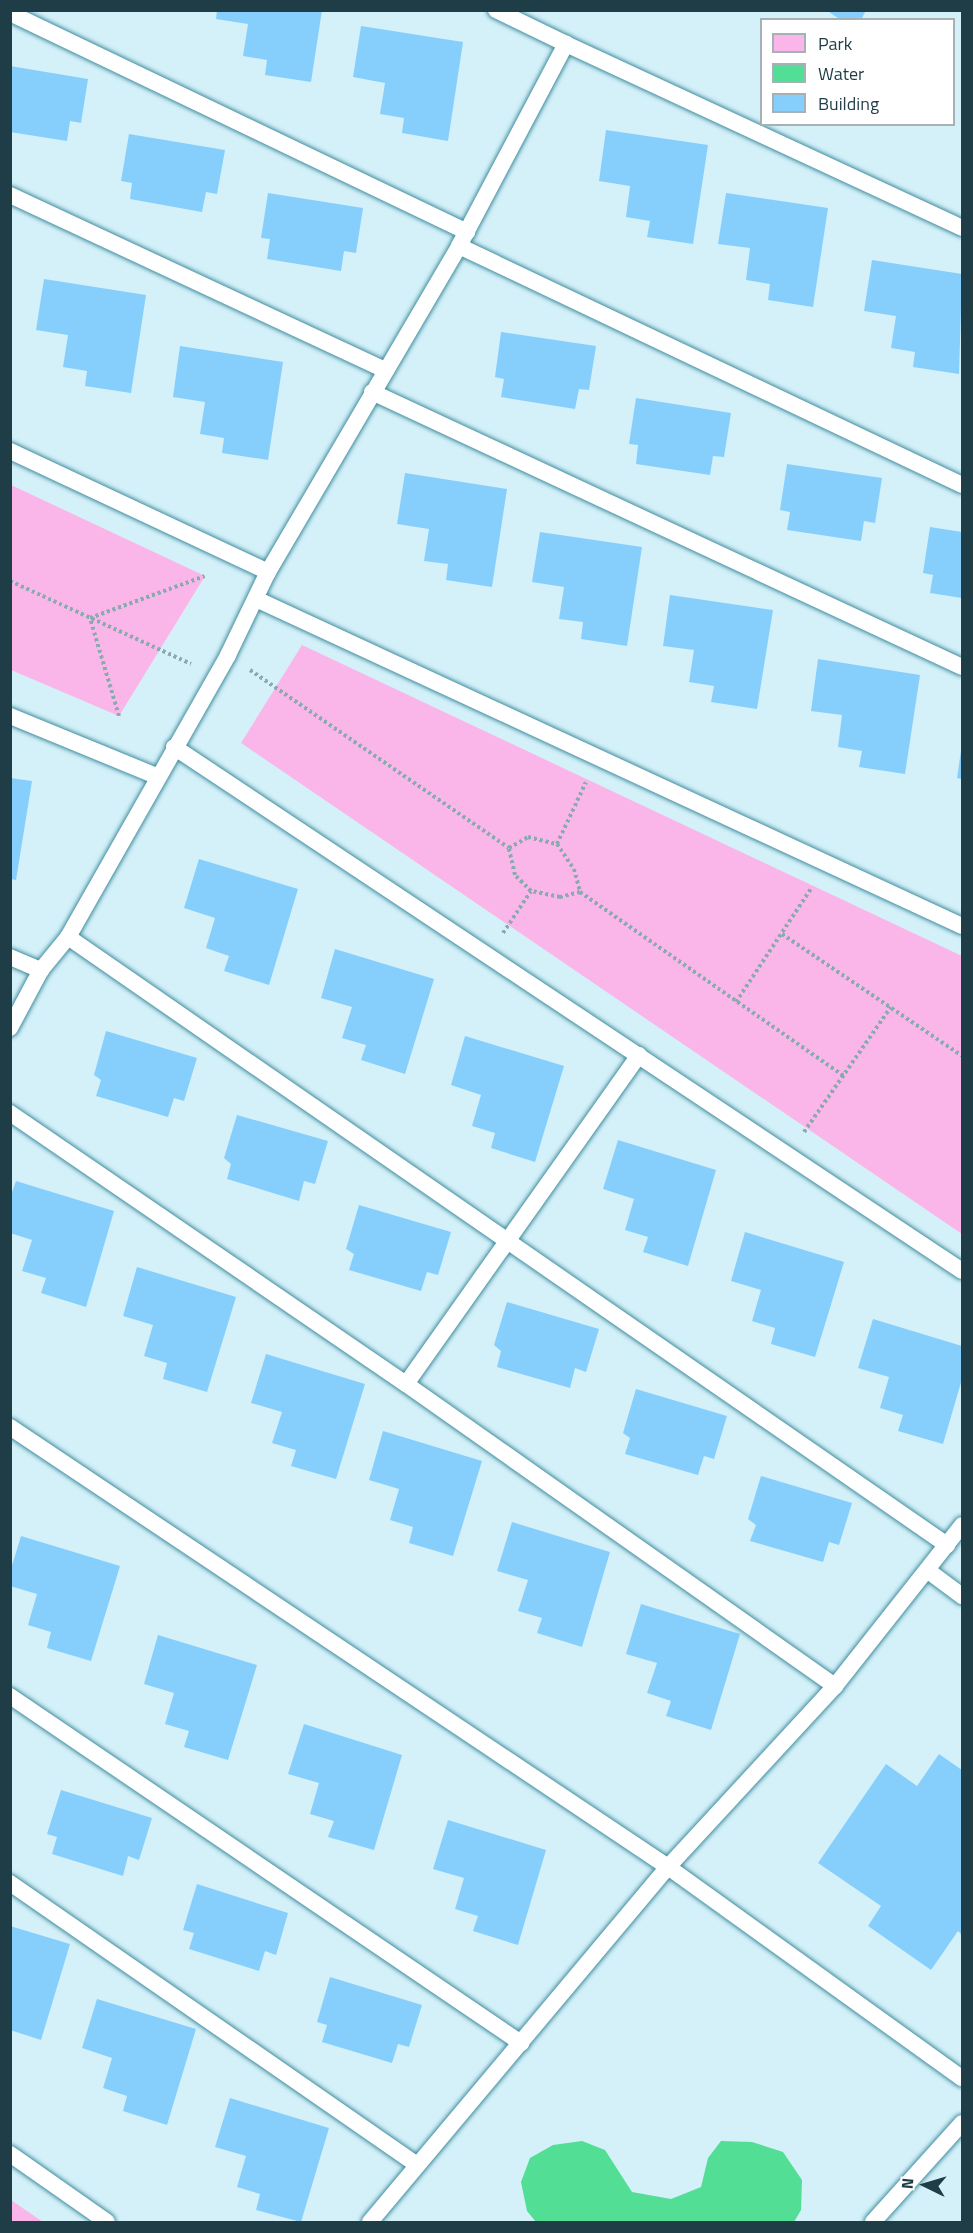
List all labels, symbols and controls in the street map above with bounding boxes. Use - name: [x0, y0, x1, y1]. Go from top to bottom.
- legend: [760, 18, 955, 126]
- text: Park: [818, 30, 852, 57]
- text: Water: [818, 60, 864, 87]
- text: Building: [818, 90, 879, 117]
- north arrow: [895, 2155, 955, 2215]
- text: N: [895, 2177, 920, 2190]

